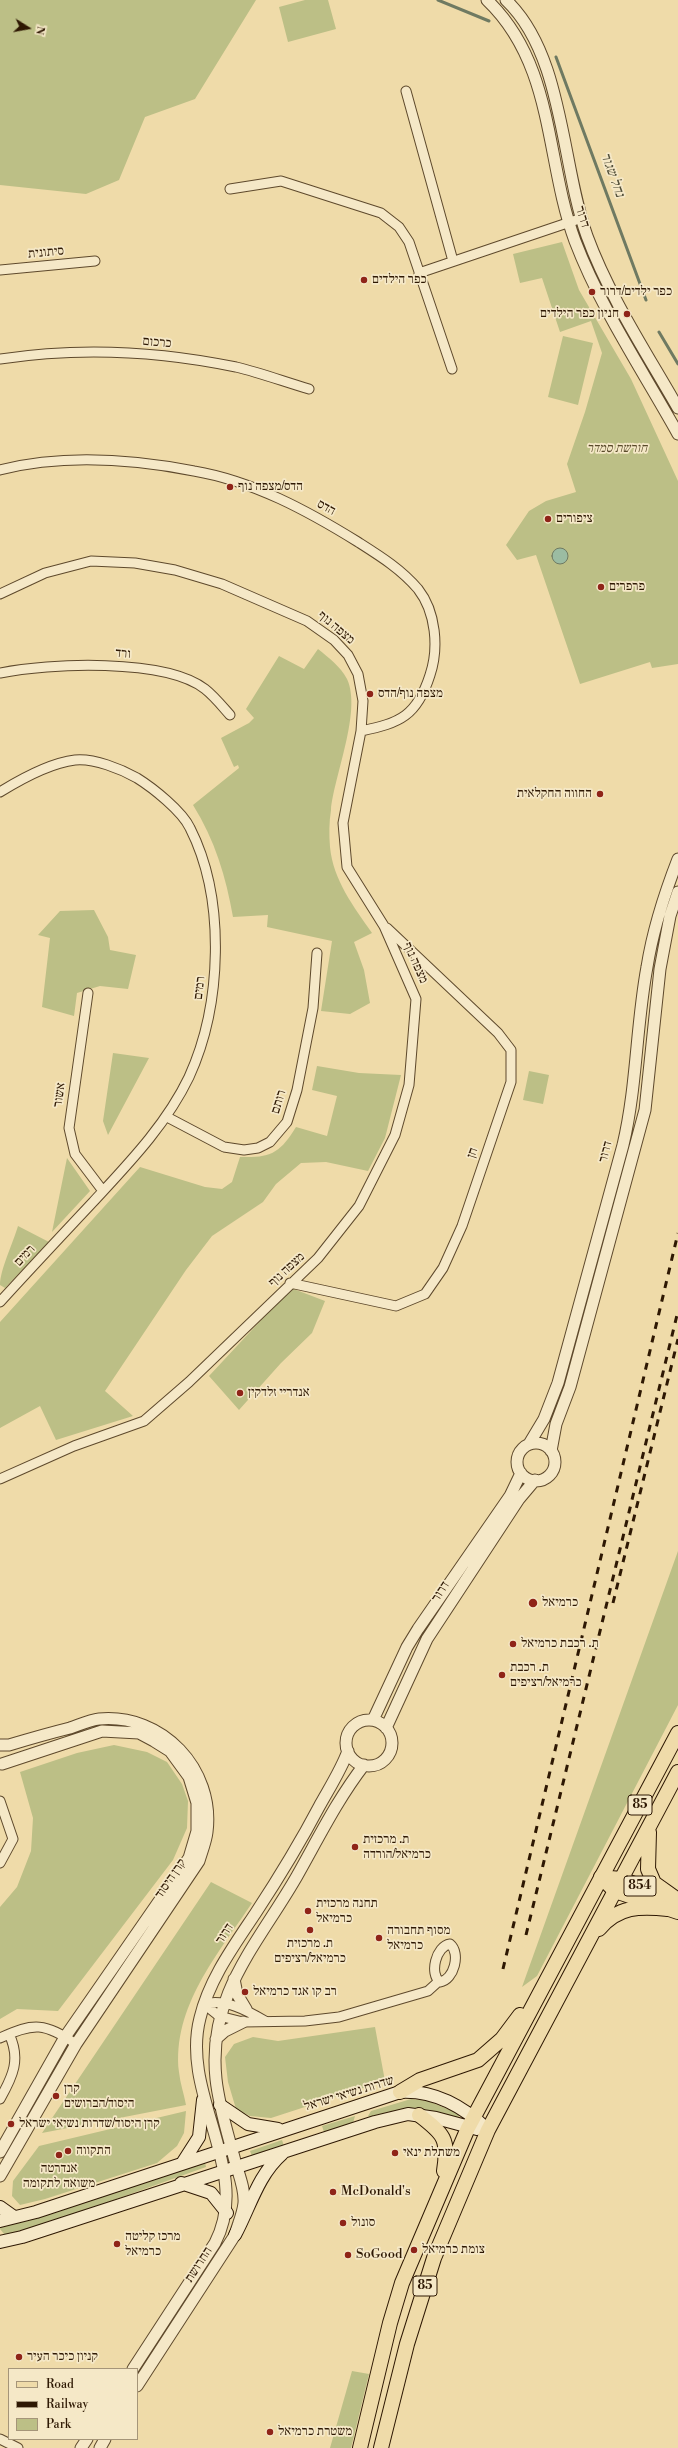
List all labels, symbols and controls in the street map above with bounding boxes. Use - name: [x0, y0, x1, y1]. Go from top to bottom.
- north arrow: [8, 8, 48, 48]
- text: N: [32, 25, 47, 36]
- water label: נחל שגור: [596, 151, 628, 199]
- street label: דרור: [571, 204, 593, 230]
- street label: סיתונית: [27, 244, 65, 262]
- place label: כפר הילדים: [372, 272, 427, 288]
- marker: כפר הילדים: [359, 275, 369, 285]
- place label: כפר ילדים/דרור: [600, 284, 672, 300]
- marker: כפר ילדים/דרור: [587, 287, 597, 297]
- place label: חניון כפר הילדים: [540, 306, 619, 322]
- marker: חניון כפר הילדים: [622, 309, 632, 319]
- street label: כרכום: [142, 334, 172, 352]
- park label: חורשת סמדר: [587, 441, 647, 457]
- place label: הדס/מצפה נוף: [238, 479, 303, 495]
- marker: הדס/מצפה נוף: [225, 482, 235, 492]
- street label: הדס: [314, 497, 338, 519]
- place label: ציפורים: [556, 511, 593, 527]
- marker: ציפורים: [543, 514, 553, 524]
- place label: פרפרים: [609, 579, 645, 595]
- marker: פרפרים: [596, 582, 606, 592]
- street label: מצפה נוף: [314, 608, 358, 648]
- street label: ורד: [115, 646, 131, 662]
- place label: מצפה נוף/הדס: [378, 686, 443, 702]
- marker: מצפה נוף/הדס: [365, 689, 375, 699]
- place label: החווה החקלאית: [517, 786, 592, 802]
- marker: החווה החקלאית: [595, 789, 605, 799]
- street label: מצפה נוף: [399, 940, 431, 986]
- street label: רמים: [191, 975, 209, 1001]
- street label: אשור: [51, 1082, 69, 1108]
- street label: רותם: [268, 1088, 290, 1116]
- street label: דרור: [596, 1139, 616, 1165]
- street label: חן: [464, 1146, 482, 1160]
- street label: רמים: [11, 1242, 39, 1270]
- street label: מצפה נוף: [266, 1249, 308, 1291]
- place label: אנדריי זלדקין: [248, 1385, 310, 1401]
- marker: אנדריי זלדקין: [235, 1388, 245, 1398]
- street label: דרור: [429, 1579, 453, 1605]
- place label: כרמיאל: [542, 1595, 578, 1611]
- marker: כרמיאל: [527, 1597, 539, 1609]
- place label: ת. רכבת כרמיאל: [521, 1636, 599, 1652]
- marker: ת. רכבת כרמיאל: [508, 1639, 518, 1649]
- place label: ת. רכבת כרמיאל/רציפים: [510, 1660, 582, 1691]
- marker: ת. רכבת כרמיאל/רציפים: [497, 1670, 507, 1680]
- road number: 85: [628, 1795, 652, 1815]
- place label: ת. מרכזית כרמיאל/הורדה: [363, 1832, 431, 1863]
- marker: ת. מרכזית כרמיאל/הורדה: [350, 1842, 360, 1852]
- street label: קרן היסוד: [152, 1856, 190, 1902]
- road number: 854: [624, 1876, 656, 1896]
- place label: תחנה מרכזית כרמיאל: [316, 1896, 378, 1927]
- marker: תחנה מרכזית כרמיאל: [303, 1906, 313, 1916]
- street label: דרור: [213, 1921, 237, 1947]
- place label: מסוף תחבורה כרמיאל: [387, 1923, 451, 1954]
- marker: ת. מרכזית כרמיאל/רציפים: [305, 1925, 315, 1935]
- marker: מסוף תחבורה כרמיאל: [374, 1933, 384, 1943]
- place label: ת. מרכזית כרמיאל/רציפים: [274, 1936, 346, 1967]
- place label: רב קו אגד כרמיאל: [253, 1984, 337, 2000]
- marker: רב קו אגד כרמיאל: [240, 1987, 250, 1997]
- street label: שדרות נשיאי ישראל: [302, 2073, 396, 2115]
- place label: קרן היסוד/הברושים: [64, 2081, 134, 2112]
- marker: קרן היסוד/הברושים: [51, 2091, 61, 2101]
- place label: קרן היסוד/שדרות נשיאי ישראל: [19, 2116, 160, 2132]
- marker: קרן היסוד/שדרות נשיאי ישראל: [6, 2119, 16, 2129]
- place label: התקווה: [76, 2143, 111, 2159]
- place label: משתלת ינאי: [403, 2145, 460, 2161]
- marker: התקווה: [63, 2146, 73, 2156]
- marker: משתלת ינאי: [390, 2148, 400, 2158]
- marker: אנדרטה משואה לתקומה: [54, 2150, 64, 2160]
- place label: אנדרטה משואה לתקומה: [23, 2161, 95, 2192]
- place label: McDonald's: [341, 2184, 411, 2200]
- marker: McDonald's: [328, 2187, 338, 2197]
- place label: סונול: [351, 2215, 375, 2231]
- marker: סונול: [338, 2218, 348, 2228]
- place label: מרכז קליטה כרמיאל: [125, 2229, 181, 2260]
- marker: מרכז קליטה כרמיאל: [112, 2239, 122, 2249]
- place label: צומת כרמיאל: [422, 2242, 485, 2258]
- street label: החרושת: [182, 2244, 216, 2286]
- marker: צומת כרמיאל: [409, 2245, 419, 2255]
- place label: SoGood: [356, 2247, 402, 2263]
- marker: SoGood: [343, 2250, 353, 2260]
- road number: 85: [413, 2276, 437, 2296]
- place label: קניון כיכר העיר: [27, 2349, 98, 2365]
- marker: קניון כיכר העיר: [14, 2352, 24, 2362]
- legend: [8, 2368, 138, 2440]
- text: Road: [46, 2377, 74, 2392]
- text: Railway: [46, 2397, 88, 2412]
- text: Park: [46, 2417, 71, 2432]
- place label: משטרת כרמיאל: [278, 2424, 352, 2440]
- marker: משטרת כרמיאל: [265, 2427, 275, 2437]

